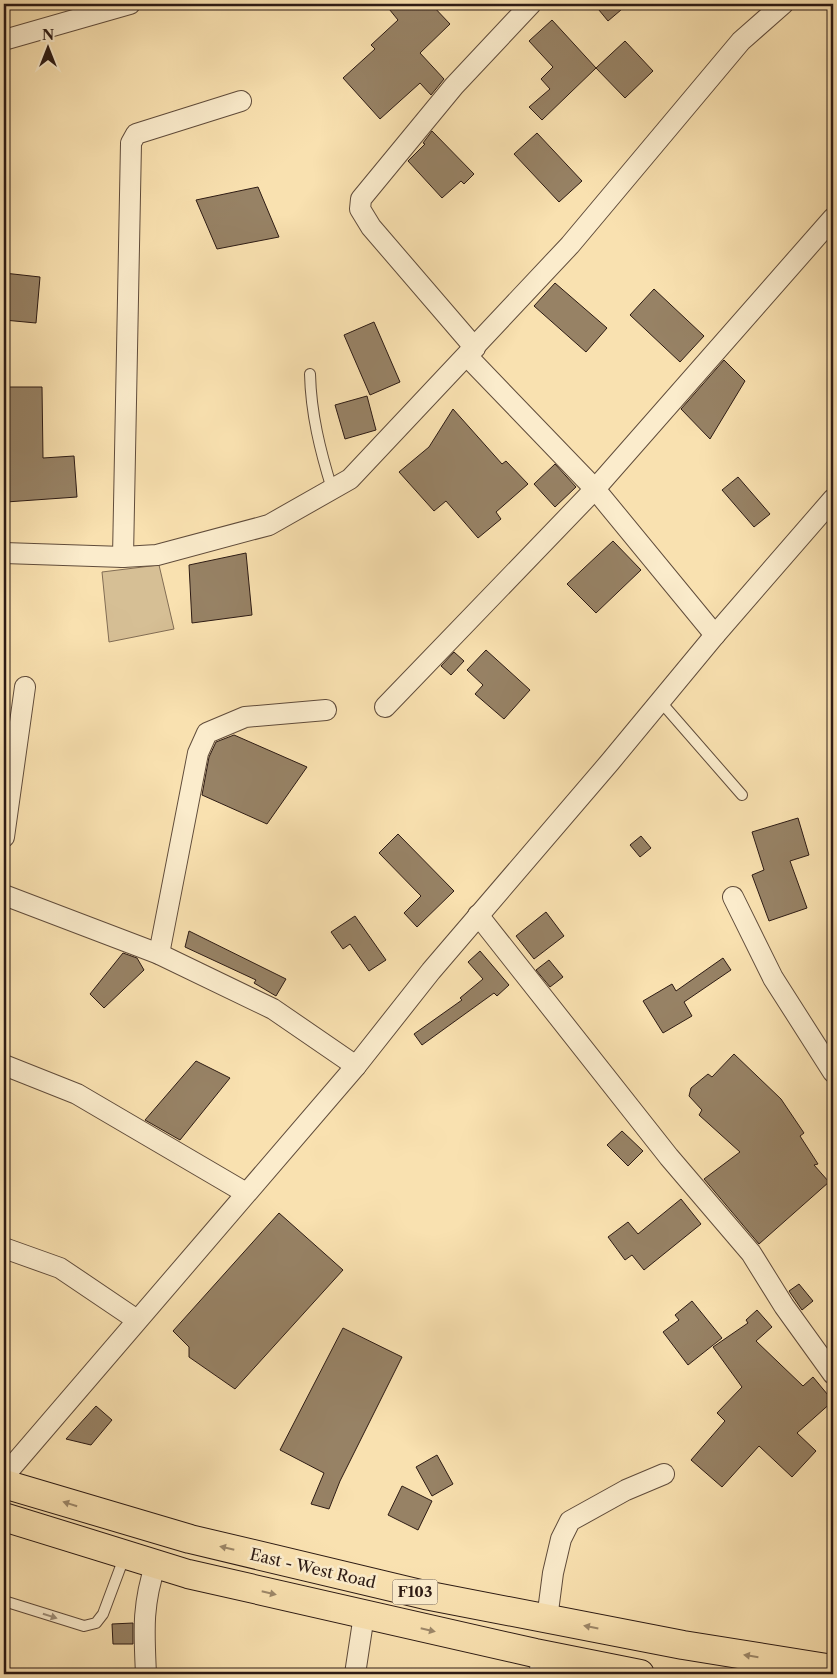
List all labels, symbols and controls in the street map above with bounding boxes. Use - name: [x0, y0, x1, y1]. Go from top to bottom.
- north arrow: [22, 22, 72, 72]
- text: N: [42, 26, 54, 44]
- one-way arrow: [63, 1499, 78, 1507]
- one-way arrow: [219, 1544, 234, 1552]
- street label: East - West Road: [248, 1544, 378, 1592]
- road number: F103: [392, 1580, 438, 1604]
- one-way arrow: [262, 1589, 277, 1597]
- one-way arrow: [43, 1612, 58, 1620]
- one-way arrow: [583, 1623, 598, 1631]
- one-way arrow: [420, 1626, 436, 1634]
- one-way arrow: [742, 1652, 758, 1660]

